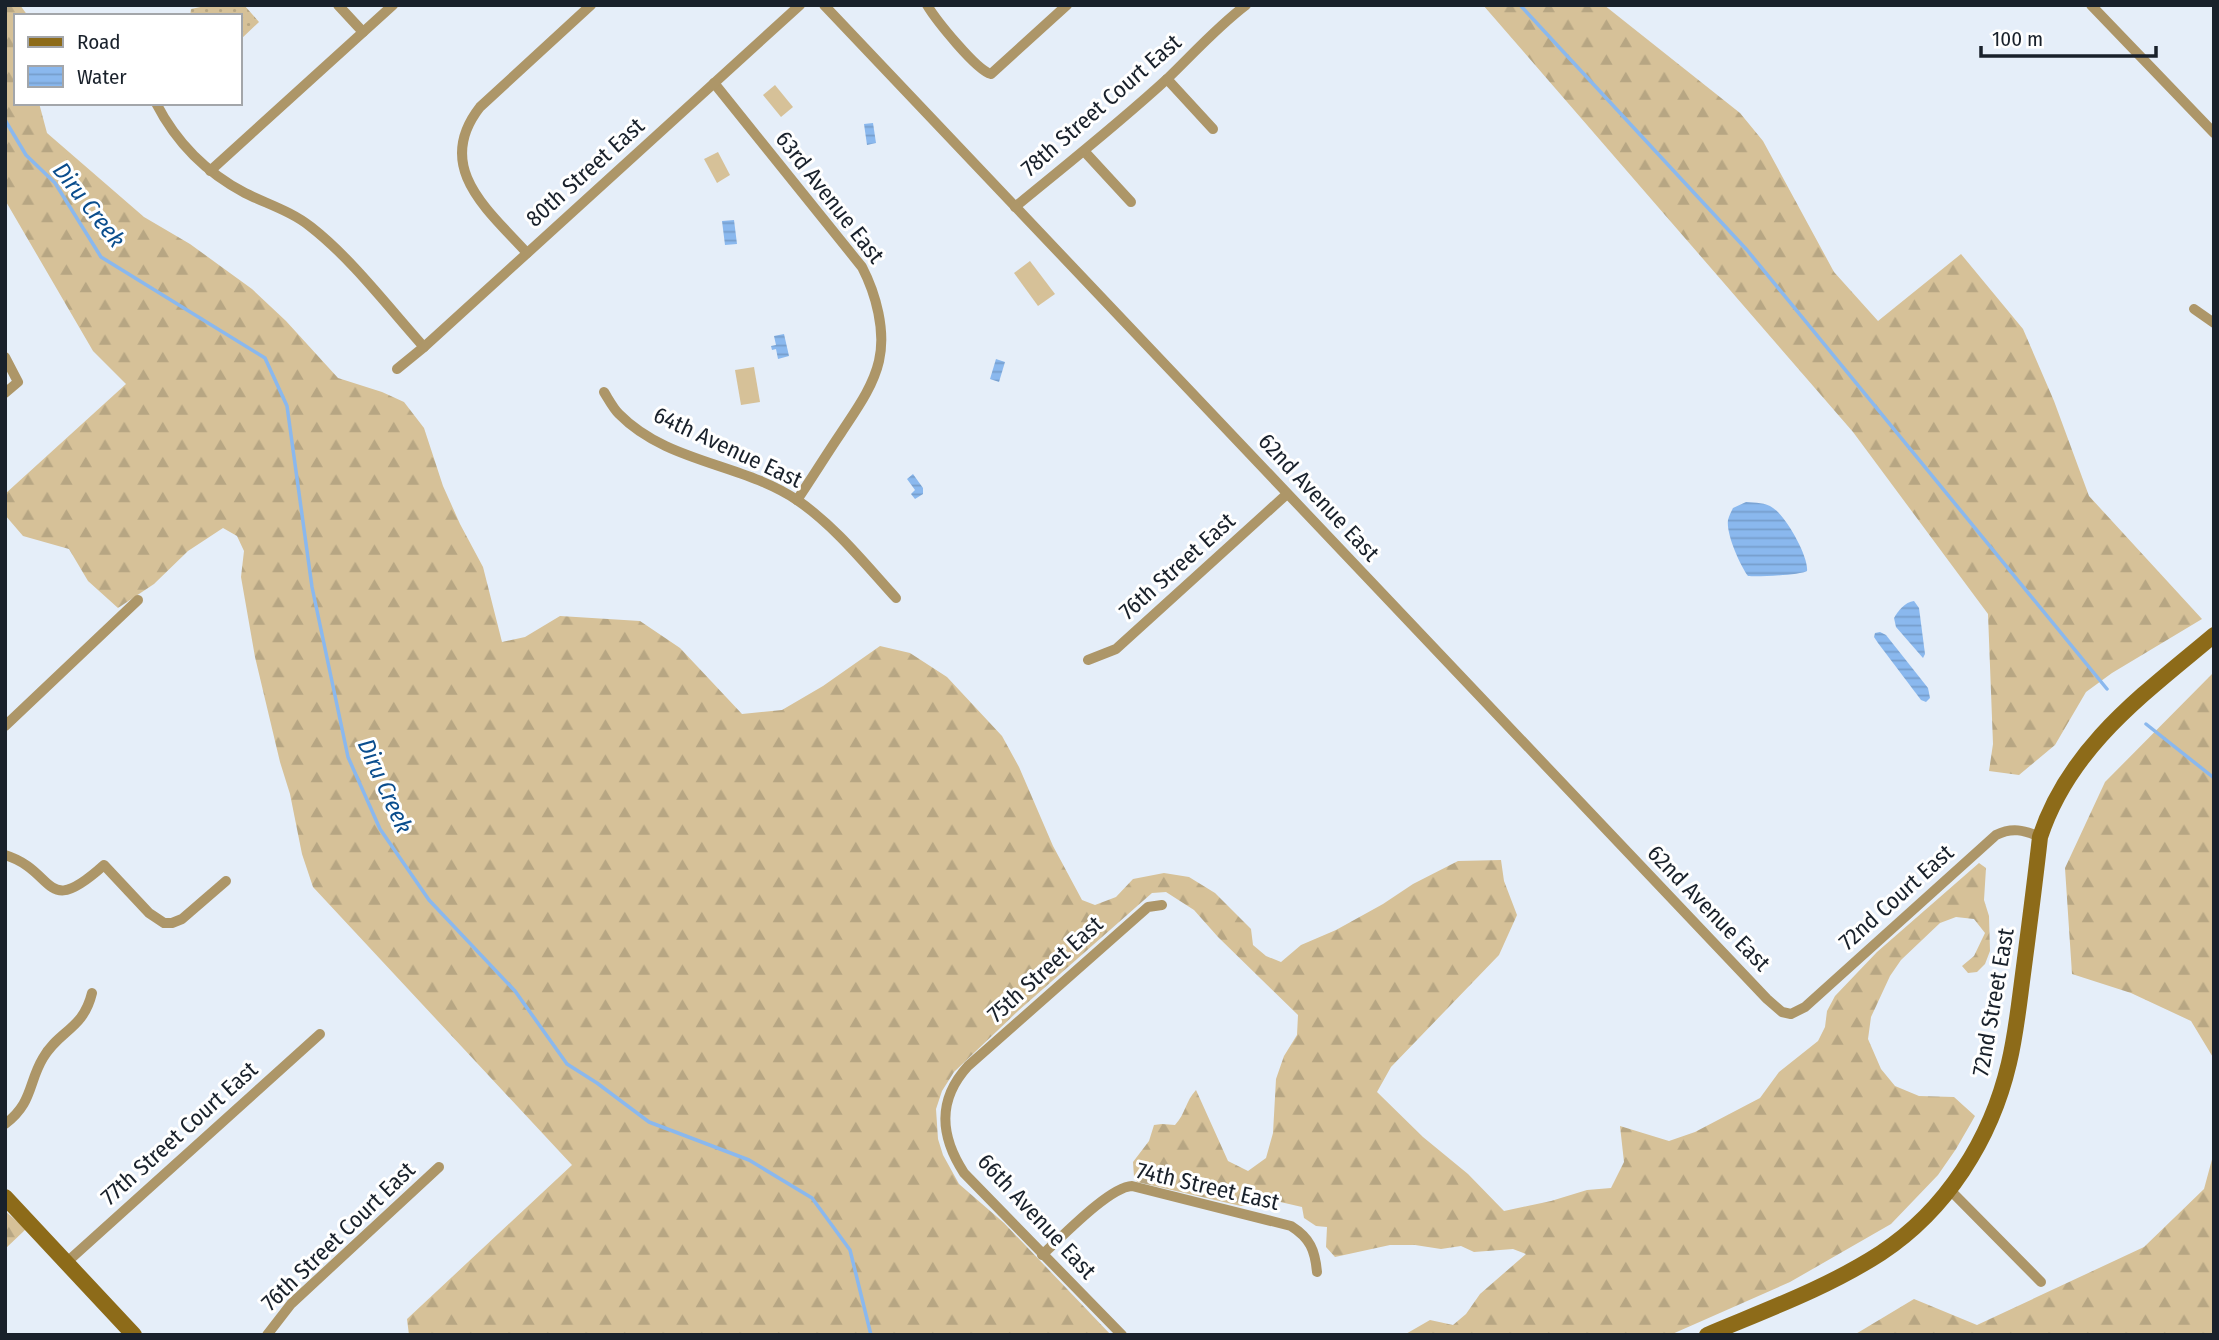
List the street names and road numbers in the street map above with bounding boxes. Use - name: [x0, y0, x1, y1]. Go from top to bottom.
- street label: 78th Street Court East: [1015, 28, 1187, 182]
- street label: 80th Street East: [520, 111, 650, 232]
- street label: 63rd Avenue East: [770, 125, 891, 269]
- street label: 64th Avenue East: [649, 400, 807, 494]
- street label: 62nd Avenue East: [1253, 427, 1386, 567]
- street label: 76th Street East: [1113, 506, 1241, 625]
- street label: 72nd Court East: [1833, 838, 1959, 956]
- street label: 62nd Avenue East: [1642, 839, 1777, 977]
- street label: 75th Street East: [982, 910, 1109, 1028]
- street label: 72nd Street East: [1966, 925, 2020, 1078]
- street label: 77th Street Court East: [95, 1055, 263, 1211]
- street label: 66th Avenue East: [972, 1147, 1103, 1285]
- street label: 76th Street Court East: [255, 1155, 421, 1316]
- street label: 74th Street East: [1134, 1156, 1283, 1216]

